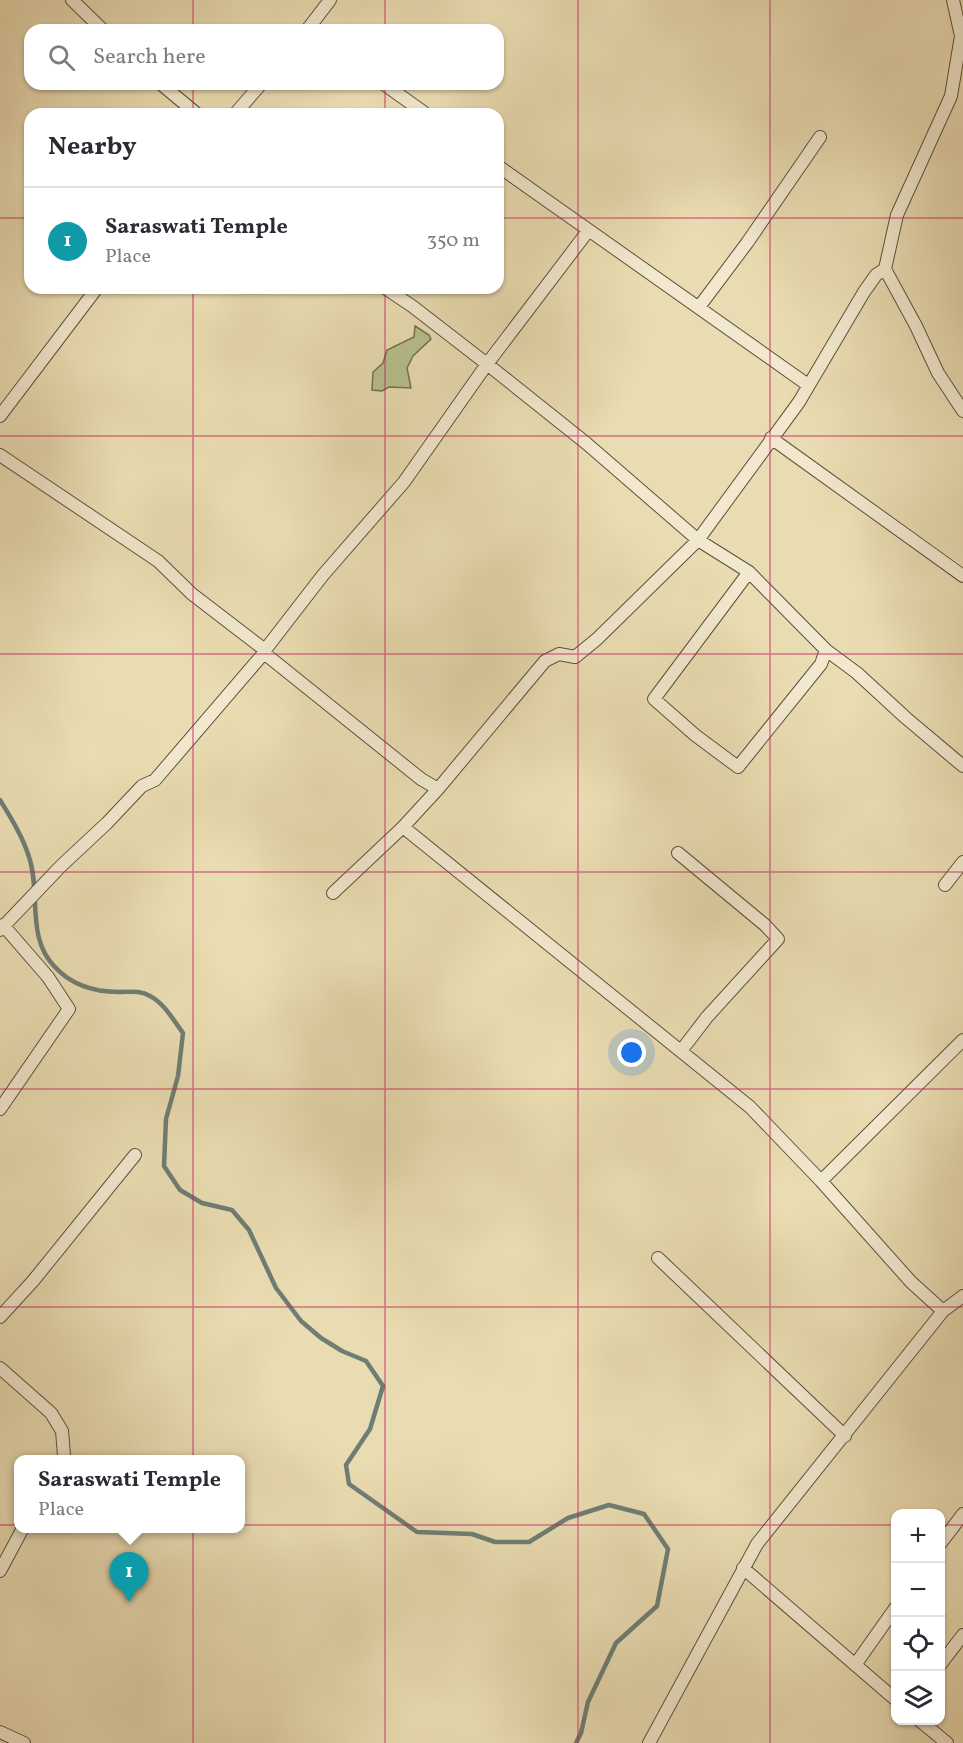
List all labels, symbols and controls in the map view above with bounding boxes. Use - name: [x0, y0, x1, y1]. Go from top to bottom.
- search box: [24, 24, 504, 90]
- icon: search: [45, 41, 78, 74]
- text: Search here: [93, 42, 206, 73]
- text: Nearby: [48, 129, 137, 165]
- text: Saraswati Temple: [105, 212, 288, 243]
- text: 1: [63, 227, 72, 255]
- text: 350 m: [427, 227, 480, 255]
- text: Place: [105, 243, 151, 271]
- your location: [617, 1038, 646, 1067]
- popup: [14, 1455, 245, 1533]
- text: Saraswati Temple: [38, 1465, 221, 1496]
- text: Place: [38, 1496, 84, 1524]
- map controls: [891, 1509, 945, 1725]
- button: +: [891, 1509, 945, 1563]
- pin: 1: [110, 1552, 148, 1602]
- button: −: [891, 1563, 945, 1617]
- button: locate: [891, 1617, 945, 1671]
- button: layers: [891, 1671, 945, 1725]

